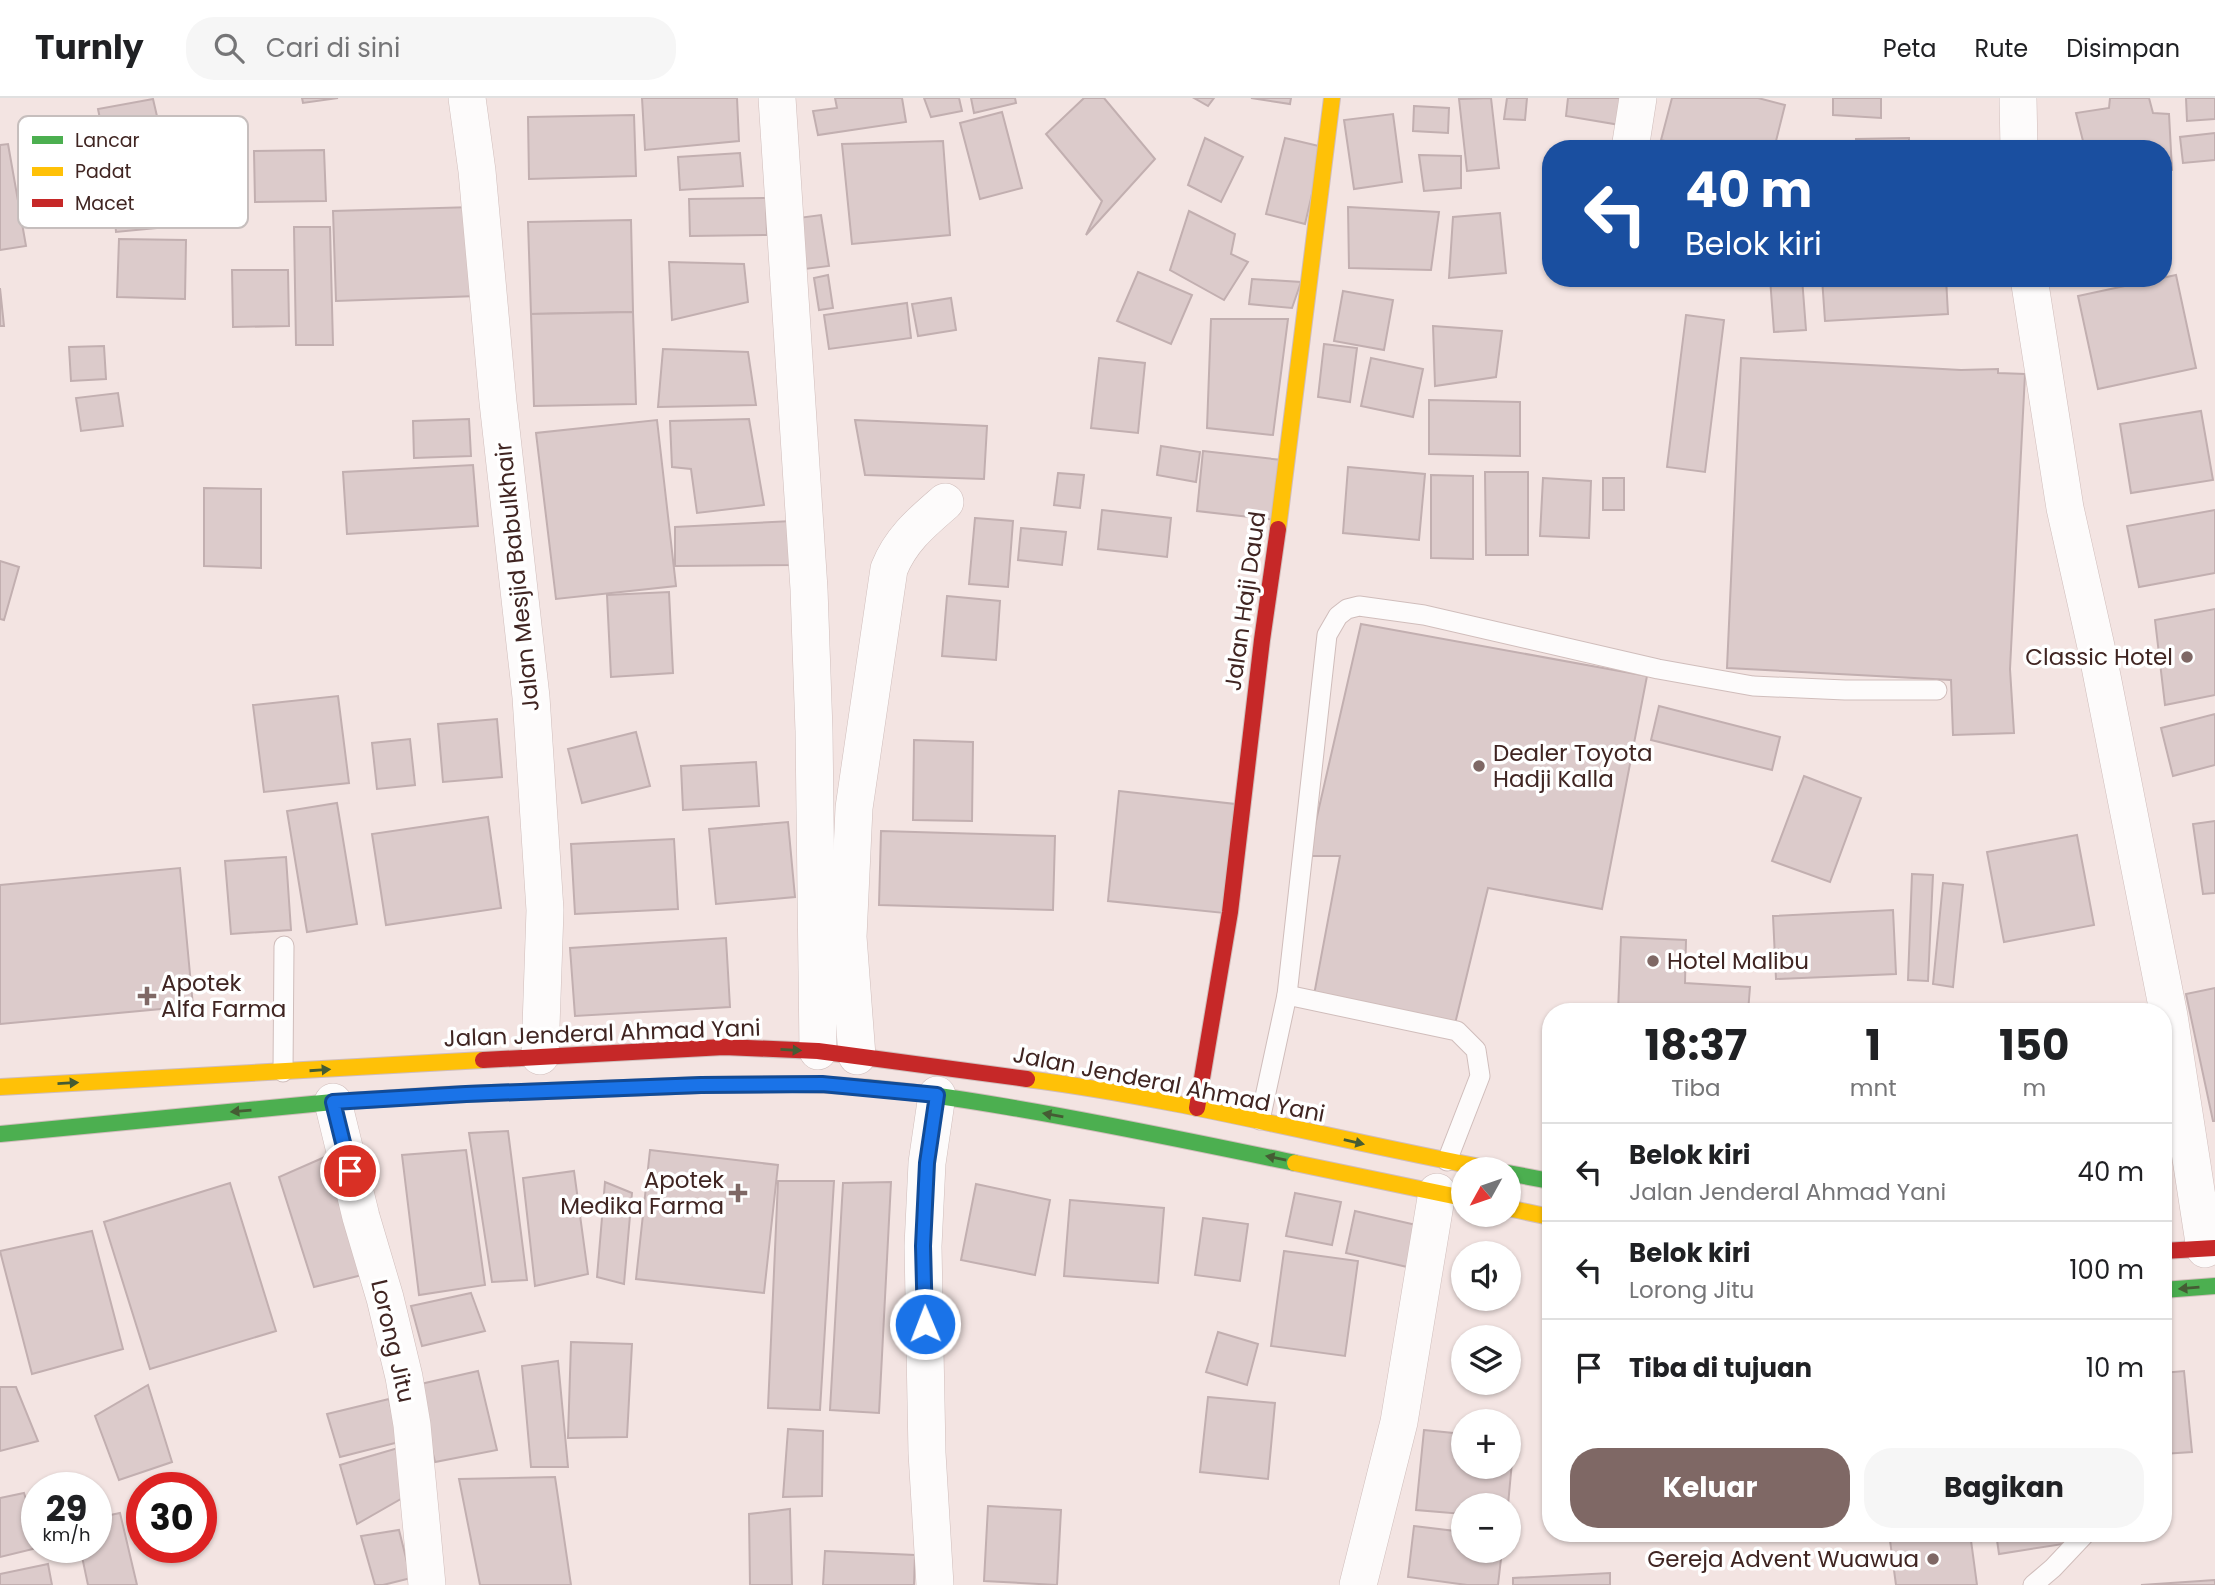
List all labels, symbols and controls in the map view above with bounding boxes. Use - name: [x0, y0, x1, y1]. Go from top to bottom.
- search box: [186, 17, 676, 80]
- text: Turnly: [35, 24, 144, 71]
- icon: search: [210, 29, 248, 67]
- text: Cari di sini: [266, 30, 400, 66]
- text: Peta: [1883, 32, 1937, 65]
- text: Rute: [1975, 32, 2028, 65]
- text: Disimpan: [2066, 32, 2180, 65]
- legend: [18, 116, 248, 228]
- text: Lancar: [75, 127, 140, 154]
- text: 40 m: [1685, 156, 1812, 224]
- text: Padat: [75, 158, 132, 185]
- icon: left: [1570, 168, 1661, 259]
- text: Macet: [75, 190, 135, 217]
- text: Belok kiri: [1685, 221, 1822, 266]
- street label: Jalan Mesjid Babulkhair: [487, 441, 547, 713]
- street label: Jalan Haji Daud: [1217, 509, 1273, 693]
- place label: Classic Hotel: [2025, 641, 2173, 673]
- marker: Classic Hotel: [2179, 649, 2195, 665]
- place label: Dealer Toyota Hadji Kalla: [1493, 737, 1652, 795]
- marker: Dealer Toyota Hadji Kalla: [1471, 758, 1487, 774]
- place label: Hotel Malibu: [1667, 945, 1809, 977]
- marker: Hotel Malibu: [1645, 953, 1661, 969]
- place label: Apotek Alfa Farma: [161, 967, 286, 1025]
- marker: Apotek Alfa Farma: [139, 988, 155, 1004]
- street label: Jalan Jenderal Ahmad Yani: [443, 1011, 761, 1055]
- text: 18:37: [1644, 1016, 1747, 1075]
- text: 1: [1865, 1016, 1881, 1075]
- text: 150: [1999, 1016, 2070, 1075]
- street label: Jalan Jenderal Ahmad Yani: [1010, 1038, 1328, 1130]
- one-way arrow: [781, 1044, 803, 1055]
- one-way arrow: [309, 1064, 331, 1075]
- text: Tiba: [1671, 1072, 1720, 1104]
- text: mnt: [1850, 1072, 1897, 1104]
- text: m: [2022, 1072, 2046, 1104]
- one-way arrow: [57, 1078, 79, 1089]
- one-way arrow: [229, 1106, 251, 1117]
- one-way arrow: [1042, 1109, 1064, 1120]
- one-way arrow: [1343, 1137, 1365, 1148]
- text: Belok kiri: [1629, 1137, 1751, 1173]
- pin: [320, 1141, 380, 1201]
- icon: arrive: [331, 1152, 369, 1190]
- one-way arrow: [1265, 1152, 1287, 1163]
- icon: left: [1570, 1153, 1608, 1191]
- text: 40 m: [2078, 1154, 2144, 1190]
- north arrow: [1451, 1157, 1521, 1227]
- map controls: [1451, 1157, 1521, 1563]
- place label: Apotek Medika Farma: [560, 1164, 724, 1222]
- text: Jalan Jenderal Ahmad Yani: [1629, 1176, 1946, 1208]
- marker: Apotek Medika Farma: [730, 1185, 746, 1201]
- text: Belok kiri: [1629, 1235, 1751, 1271]
- button: sound: [1451, 1241, 1521, 1311]
- icon: left: [1570, 1251, 1608, 1289]
- text: 100 m: [2069, 1252, 2144, 1288]
- text: Lorong Jitu: [1629, 1274, 1754, 1306]
- street label: Lorong Jitu: [363, 1276, 423, 1406]
- one-way arrow: [2178, 1283, 2200, 1294]
- position arrow: [888, 1287, 962, 1361]
- button: layers: [1451, 1325, 1521, 1395]
- icon: arrive: [1570, 1349, 1608, 1387]
- text: Tiba di tujuan: [1629, 1350, 1812, 1386]
- text: 10 m: [2086, 1350, 2144, 1386]
- button: +: [1451, 1409, 1521, 1479]
- button: Keluar: [1570, 1448, 1850, 1528]
- button: Bagikan: [1864, 1448, 2144, 1528]
- speed limit sign: 30: [126, 1472, 217, 1563]
- text: 29: [46, 1484, 87, 1533]
- button: −: [1451, 1493, 1521, 1563]
- text: km/h: [43, 1522, 90, 1547]
- place label: Gereja Advent Wuawua: [1647, 1543, 1919, 1575]
- marker: Gereja Advent Wuawua: [1925, 1551, 1941, 1567]

